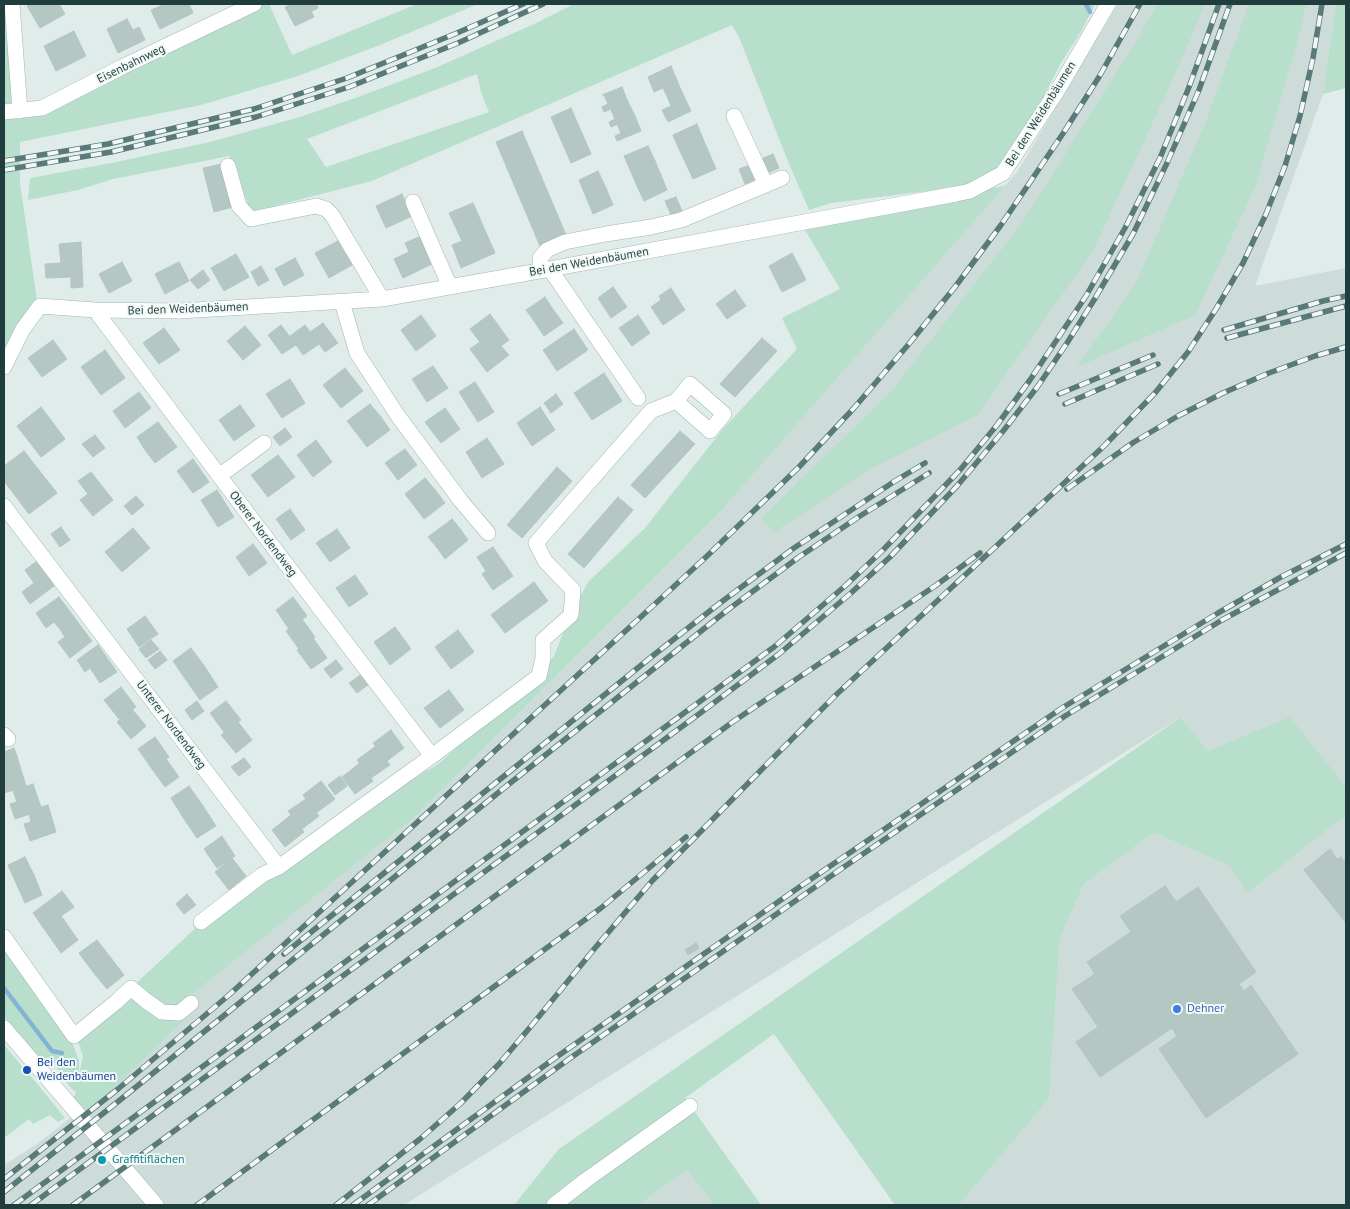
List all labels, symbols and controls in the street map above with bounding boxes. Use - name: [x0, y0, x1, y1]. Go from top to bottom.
- street label: Eisenbahnweg: [95, 41, 167, 87]
- street label: Bei den Weidenbäumen: [1003, 59, 1079, 169]
- street label: Bei den Weidenbäumen: [528, 244, 650, 280]
- street label: Bei den Weidenbäumen: [127, 300, 249, 318]
- street label: Oberer Nordendweg: [226, 488, 300, 580]
- street label: Unterer Nordendweg: [133, 678, 209, 772]
- place label: Dehner: [1187, 1002, 1224, 1016]
- marker: Dehner: [1171, 1003, 1183, 1015]
- place label: Bei den Weidenbäumen: [37, 1056, 116, 1084]
- marker: Bei den Weidenbäumen: [21, 1064, 33, 1076]
- place label: Graffitiflächen: [112, 1153, 185, 1167]
- marker: Graffitiflächen: [96, 1154, 108, 1166]

